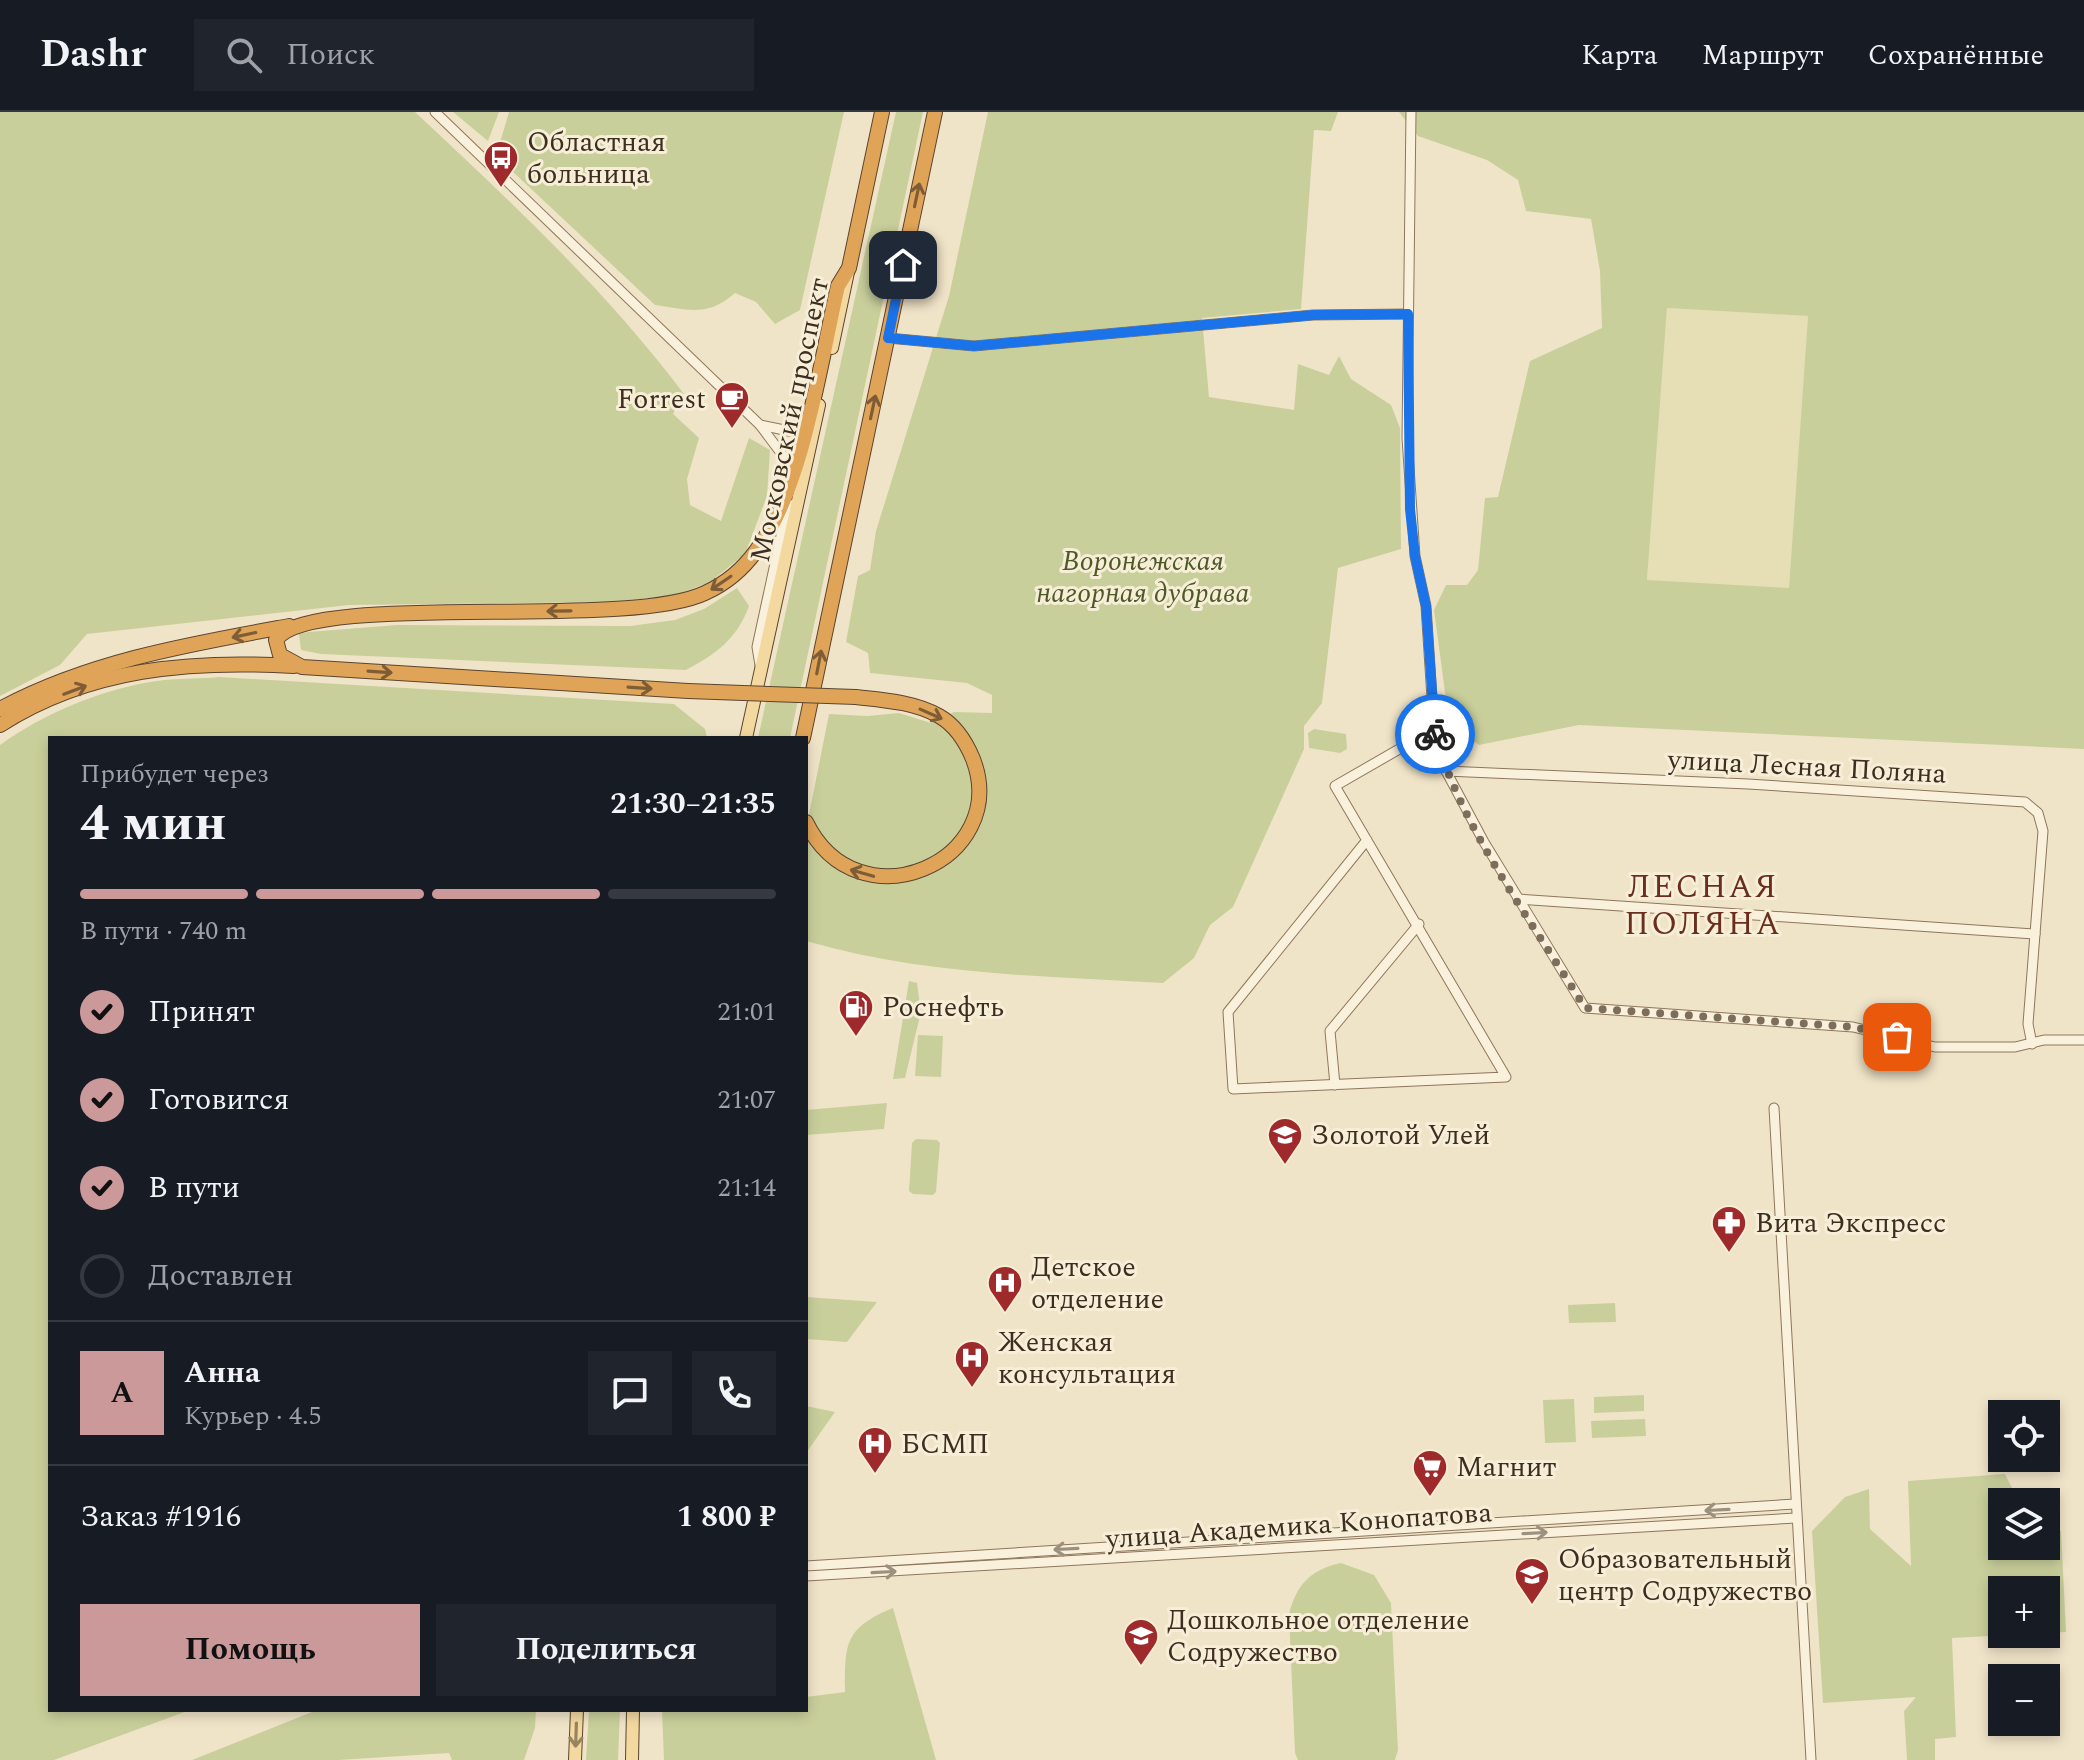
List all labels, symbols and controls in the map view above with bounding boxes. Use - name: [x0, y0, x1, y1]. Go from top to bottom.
- search box: [194, 19, 754, 91]
- text: Dashr: [40, 26, 146, 84]
- text: Поиск: [286, 32, 375, 78]
- icon: search: [222, 33, 266, 77]
- text: Карта: [1581, 34, 1658, 77]
- text: Маршрут: [1702, 34, 1824, 77]
- text: Сохранённые: [1868, 34, 2044, 77]
- place label: Областная больница: [527, 121, 666, 196]
- bus stop icon: Областная больница: [482, 139, 520, 189]
- one-way arrow: [911, 183, 926, 208]
- pin: [869, 231, 937, 299]
- icon: home: [881, 243, 925, 287]
- street label: Московский проспект: [739, 274, 841, 566]
- place label: Forrest: [617, 378, 706, 421]
- cafe icon: Forrest: [713, 380, 751, 430]
- one-way arrow: [866, 395, 881, 421]
- park label: Воронежская нагорная дубрава: [1037, 540, 1249, 615]
- one-way arrow: [711, 575, 733, 591]
- one-way arrow: [546, 604, 573, 619]
- one-way arrow: [232, 628, 257, 643]
- one-way arrow: [812, 649, 827, 675]
- one-way arrow: [366, 665, 393, 680]
- one-way arrow: [626, 681, 653, 696]
- one-way arrow: [62, 682, 87, 696]
- courier: [1395, 694, 1475, 774]
- one-way arrow: [919, 708, 943, 723]
- icon: bike: [1413, 712, 1457, 756]
- street label: улица Лесная Поляна: [1666, 738, 1948, 796]
- text: Прибудет через: [80, 754, 269, 794]
- text: 21:30–21:35: [610, 781, 776, 827]
- text: 4 мин: [80, 784, 227, 863]
- district label: ЛЕСНАЯ ПОЛЯНА: [1624, 863, 1782, 949]
- one-way arrow: [850, 865, 876, 880]
- text: В пути · 740 m: [80, 911, 247, 951]
- place label: Роснефть: [882, 986, 1004, 1029]
- fuel station icon: Роснефть: [837, 988, 875, 1038]
- text: Принят: [148, 989, 255, 1035]
- icon: check: [80, 990, 124, 1034]
- text: 21:01: [717, 992, 776, 1032]
- pin: [1863, 1003, 1931, 1071]
- icon: bag: [1875, 1015, 1919, 1059]
- text: Готовится: [148, 1077, 289, 1123]
- icon: check: [80, 1078, 124, 1122]
- text: 21:07: [717, 1080, 776, 1120]
- place label: Золотой Улей: [1311, 1114, 1490, 1157]
- school or university icon: Золотой Улей: [1266, 1116, 1304, 1166]
- text: В пути: [148, 1165, 240, 1211]
- icon: check: [80, 1166, 124, 1210]
- text: 21:14: [717, 1168, 776, 1208]
- place label: Вита Экспресс: [1755, 1202, 1946, 1245]
- pharmacy icon: Вита Экспресс: [1710, 1204, 1748, 1254]
- place label: Детское отделение: [1031, 1246, 1164, 1321]
- text: Доставлен: [148, 1253, 293, 1299]
- hospital icon: Детское отделение: [986, 1264, 1024, 1314]
- place label: Женская консультация: [998, 1321, 1176, 1396]
- hospital icon: Женская консультация: [953, 1339, 991, 1389]
- text: Анна: [184, 1350, 260, 1396]
- button: chat: [588, 1351, 672, 1435]
- button: phone: [692, 1351, 776, 1435]
- text: А: [110, 1370, 134, 1416]
- text: Курьер · 4.5: [184, 1396, 321, 1436]
- map controls: [1988, 1400, 2060, 1736]
- button: locate: [1988, 1400, 2060, 1472]
- place label: БСМП: [901, 1423, 989, 1466]
- hospital icon: БСМП: [856, 1425, 894, 1475]
- place label: Магнит: [1456, 1446, 1557, 1489]
- supermarket icon: Магнит: [1411, 1448, 1449, 1498]
- button: layers: [1988, 1488, 2060, 1560]
- street label: улица Академика Конопатова: [1103, 1491, 1494, 1561]
- text: Заказ #1916: [80, 1494, 241, 1540]
- text: 1 800 ₽: [677, 1494, 776, 1540]
- one-way arrow: [1704, 1503, 1731, 1518]
- one-way arrow: [1521, 1525, 1548, 1540]
- place label: Образовательный центр Содружество: [1558, 1538, 1812, 1613]
- one-way arrow: [1053, 1542, 1080, 1557]
- school or university icon: Образовательный центр Содружество: [1513, 1556, 1551, 1606]
- one-way arrow: [870, 1564, 897, 1579]
- button: +: [1988, 1576, 2060, 1648]
- place label: Дошкольное отделение Содружество: [1167, 1599, 1470, 1674]
- button: Помощь: [80, 1604, 420, 1696]
- button: Поделиться: [436, 1604, 776, 1696]
- school or university icon: Дошкольное отделение Содружество: [1122, 1617, 1160, 1667]
- button: −: [1988, 1664, 2060, 1736]
- one-way arrow: [568, 1721, 583, 1748]

